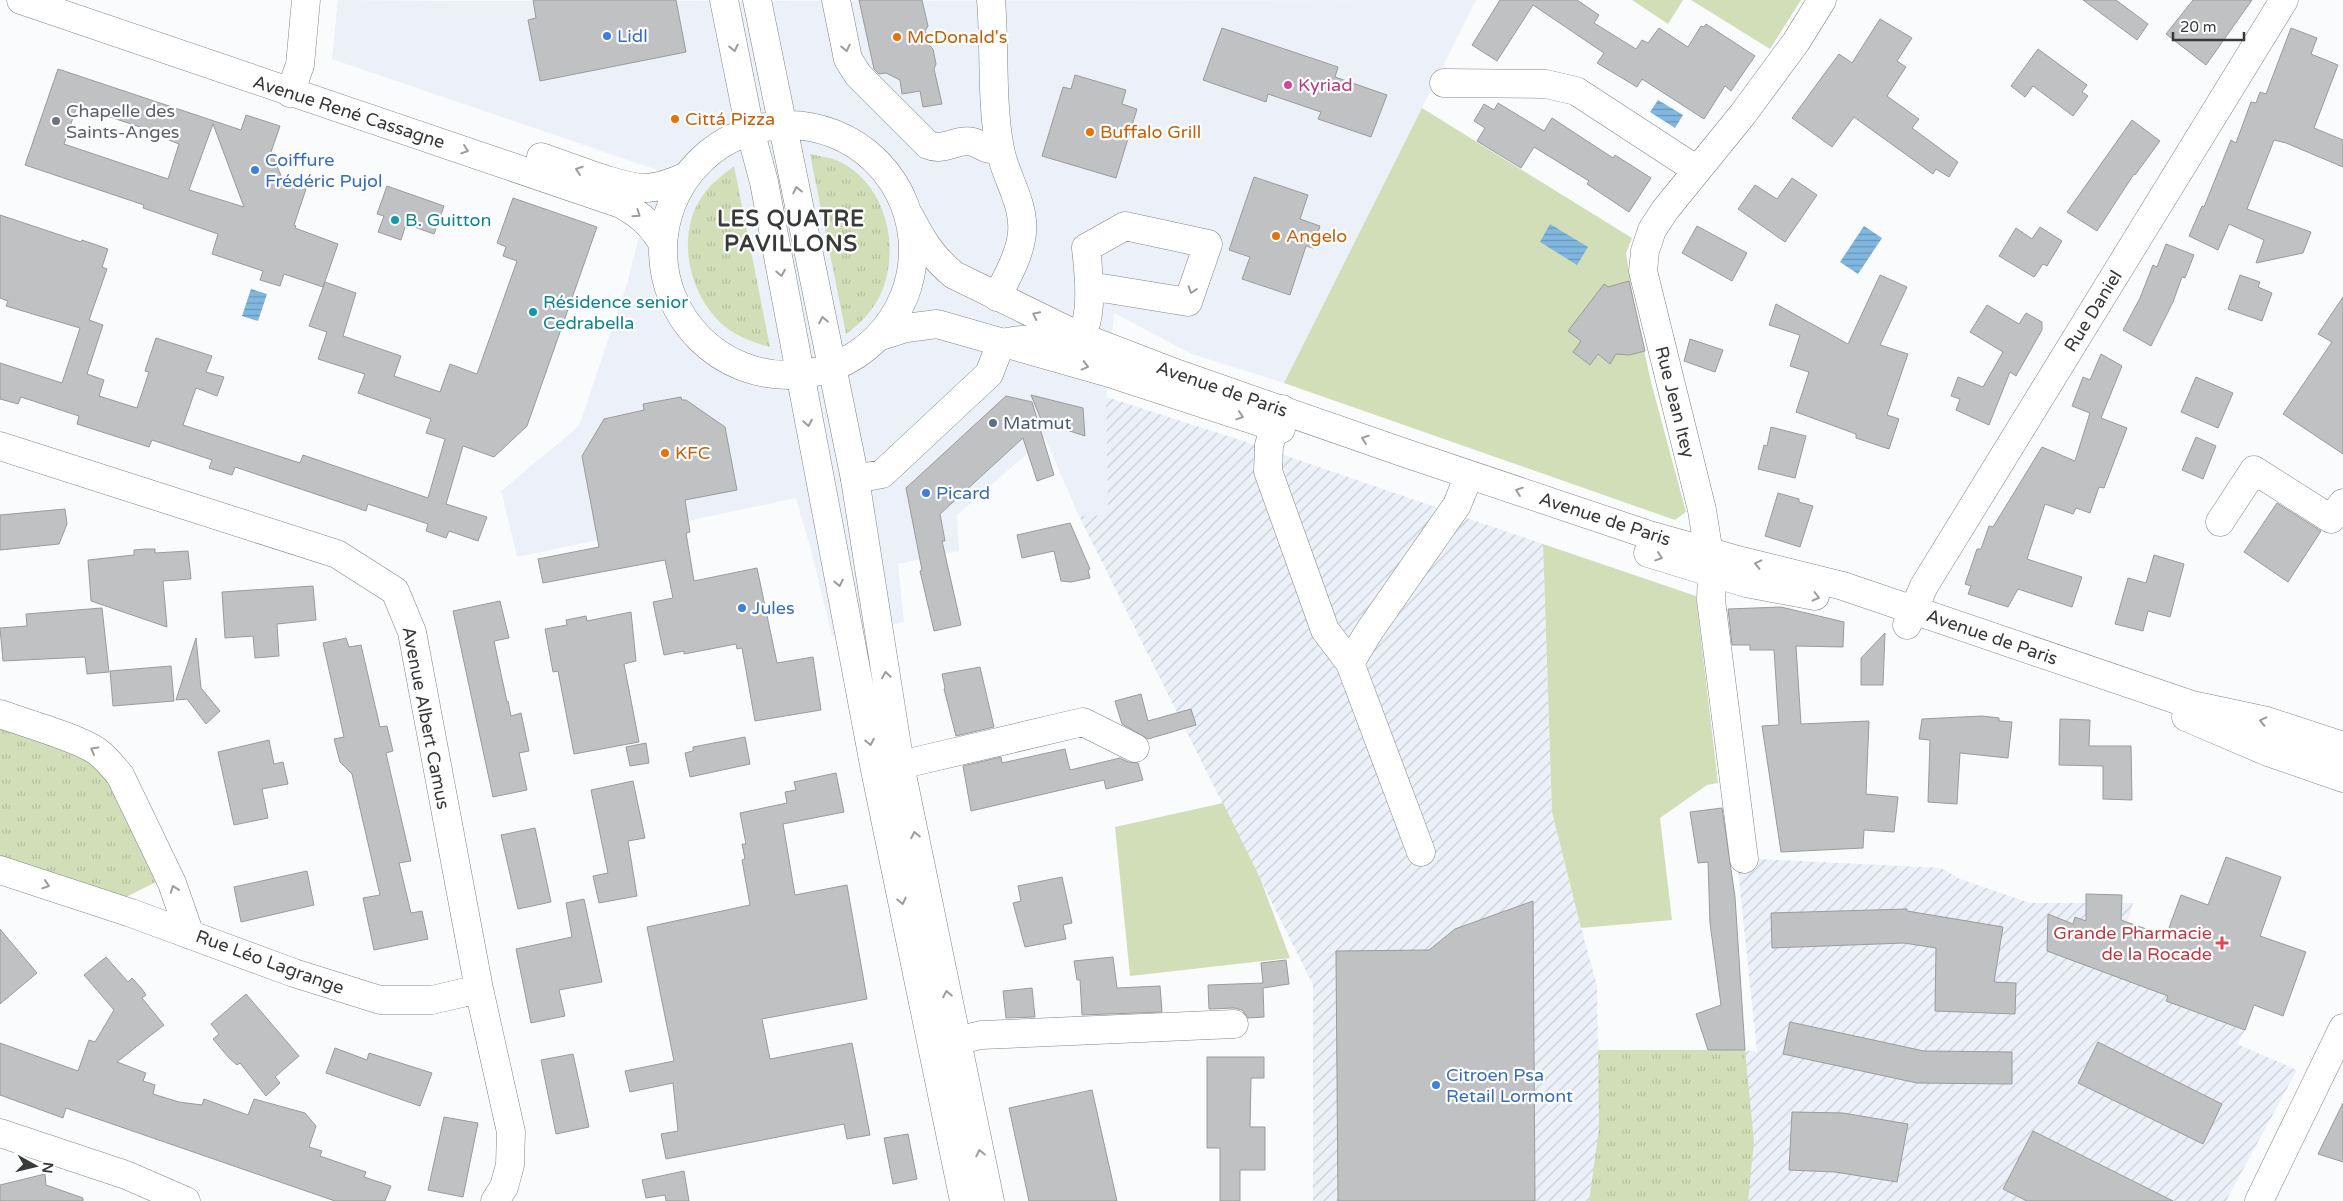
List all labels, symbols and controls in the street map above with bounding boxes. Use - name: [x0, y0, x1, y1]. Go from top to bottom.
- scale bar: [2173, 10, 2244, 42]
- text: 20 m: [2180, 18, 2217, 36]
- place label: Lidl: [617, 25, 648, 47]
- place label: McDonald's: [907, 26, 1007, 48]
- marker: Lidl: [601, 30, 613, 42]
- marker: McDonald's: [891, 31, 903, 43]
- one-way arrow: [728, 43, 739, 52]
- one-way arrow: [840, 43, 850, 52]
- street label: Avenue René Cassagne: [250, 71, 448, 153]
- place label: Kyriad: [1298, 74, 1353, 96]
- marker: Kyriad: [1282, 79, 1294, 91]
- place label: Chapelle des Saints-Anges: [66, 100, 180, 143]
- place label: Cittá Pizza: [685, 108, 775, 130]
- marker: Cittá Pizza: [669, 113, 681, 125]
- marker: Chapelle des Saints-Anges: [50, 115, 62, 127]
- place label: Buffalo Grill: [1100, 121, 1201, 143]
- marker: Buffalo Grill: [1084, 126, 1096, 138]
- one-way arrow: [460, 144, 469, 154]
- place label: Coiffure Frédéric Pujol: [265, 149, 382, 192]
- marker: Coiffure Frédéric Pujol: [249, 164, 261, 176]
- one-way arrow: [576, 165, 584, 175]
- one-way arrow: [792, 185, 803, 194]
- district label: LES QUATRE PAVILLONS: [717, 206, 865, 257]
- one-way arrow: [631, 208, 641, 217]
- place label: B. Guitton: [405, 209, 491, 231]
- marker: B. Guitton: [389, 214, 401, 226]
- place label: Angelo: [1286, 225, 1347, 247]
- marker: Angelo: [1270, 230, 1282, 242]
- street label: Rue Daniel: [2059, 266, 2127, 356]
- one-way arrow: [775, 268, 785, 277]
- one-way arrow: [1188, 286, 1198, 294]
- place label: Résidence senior Cedrabella: [543, 291, 688, 334]
- marker: Résidence senior Cedrabella: [527, 306, 539, 318]
- one-way arrow: [1032, 311, 1041, 321]
- one-way arrow: [818, 315, 829, 324]
- street label: Rue Jean Itey: [1650, 344, 1700, 460]
- street label: Avenue de Paris: [1154, 356, 1290, 422]
- one-way arrow: [1080, 361, 1088, 371]
- one-way arrow: [1235, 410, 1243, 420]
- place label: Matmut: [1003, 412, 1072, 434]
- marker: Matmut: [987, 417, 999, 429]
- one-way arrow: [803, 419, 813, 427]
- one-way arrow: [1361, 435, 1370, 445]
- place label: KFC: [675, 442, 710, 464]
- marker: KFC: [659, 447, 671, 459]
- place label: Picard: [936, 482, 990, 504]
- marker: Picard: [920, 487, 932, 499]
- one-way arrow: [1515, 487, 1523, 497]
- street label: Avenue de Paris: [1536, 487, 1674, 551]
- one-way arrow: [1654, 551, 1663, 561]
- one-way arrow: [1753, 560, 1762, 570]
- one-way arrow: [833, 578, 844, 587]
- one-way arrow: [1812, 591, 1821, 602]
- place label: Jules: [752, 597, 795, 619]
- marker: Jules: [736, 602, 748, 614]
- street label: Avenue de Paris: [1924, 604, 2060, 670]
- street label: Avenue Albert Camus: [397, 625, 455, 811]
- one-way arrow: [882, 671, 892, 679]
- one-way arrow: [2259, 716, 2268, 727]
- one-way arrow: [864, 738, 874, 747]
- one-way arrow: [90, 747, 99, 757]
- one-way arrow: [910, 831, 920, 839]
- one-way arrow: [42, 879, 50, 889]
- one-way arrow: [170, 885, 180, 894]
- one-way arrow: [896, 897, 907, 906]
- place label: Grande Pharmacie de la Rocade: [2053, 922, 2212, 965]
- street label: Rue Léo Lagrange: [193, 925, 347, 999]
- marker: Grande Pharmacie de la Rocade: [2216, 937, 2228, 949]
- one-way arrow: [942, 990, 953, 999]
- place label: Citroen Psa Retail Lormont: [1446, 1064, 1573, 1107]
- marker: Citroen Psa Retail Lormont: [1430, 1079, 1442, 1091]
- north arrow: [10, 1141, 60, 1191]
- one-way arrow: [975, 1149, 986, 1158]
- text: N: [38, 1161, 57, 1174]

